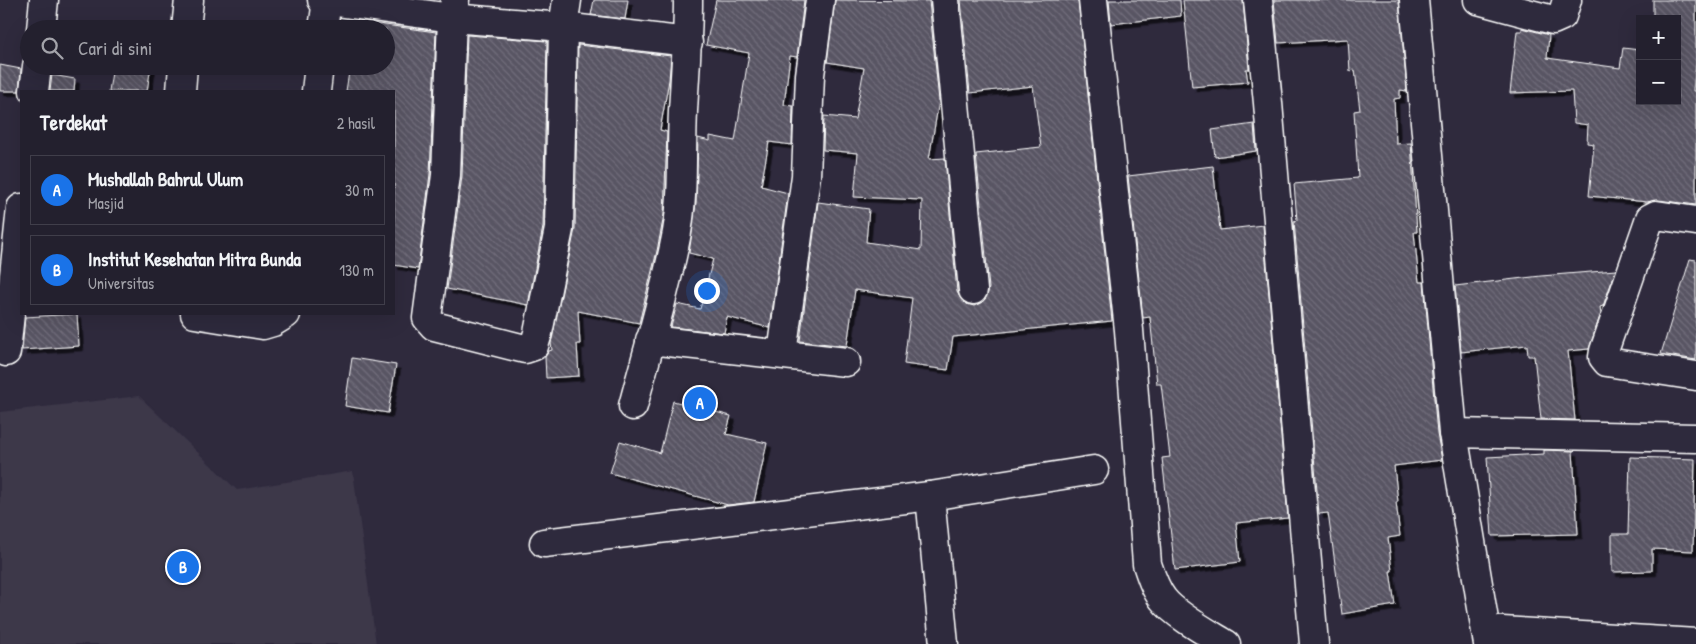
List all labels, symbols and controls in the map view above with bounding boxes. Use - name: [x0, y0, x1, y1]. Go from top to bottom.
- map controls: [1636, 15, 1681, 105]
- button: +: [1636, 15, 1681, 60]
- search box: [20, 20, 395, 75]
- icon: search: [38, 34, 66, 62]
- text: Cari di sini: [78, 35, 152, 61]
- button: −: [1636, 60, 1681, 105]
- text: Terdekat: [40, 108, 107, 137]
- text: 2 hasil: [337, 112, 375, 134]
- text: Mushallah Bahrul Ulum: [88, 166, 243, 192]
- text: A: [53, 179, 61, 201]
- text: 30 m: [345, 179, 374, 201]
- text: Masjid: [88, 192, 124, 214]
- text: Institut Kesehatan Mitra Bunda: [88, 246, 301, 272]
- text: B: [53, 259, 61, 281]
- text: 130 m: [339, 259, 374, 281]
- text: Universitas: [88, 272, 154, 294]
- your location: [694, 278, 720, 304]
- pin: A: [684, 384, 716, 422]
- pin: B: [167, 548, 199, 586]

